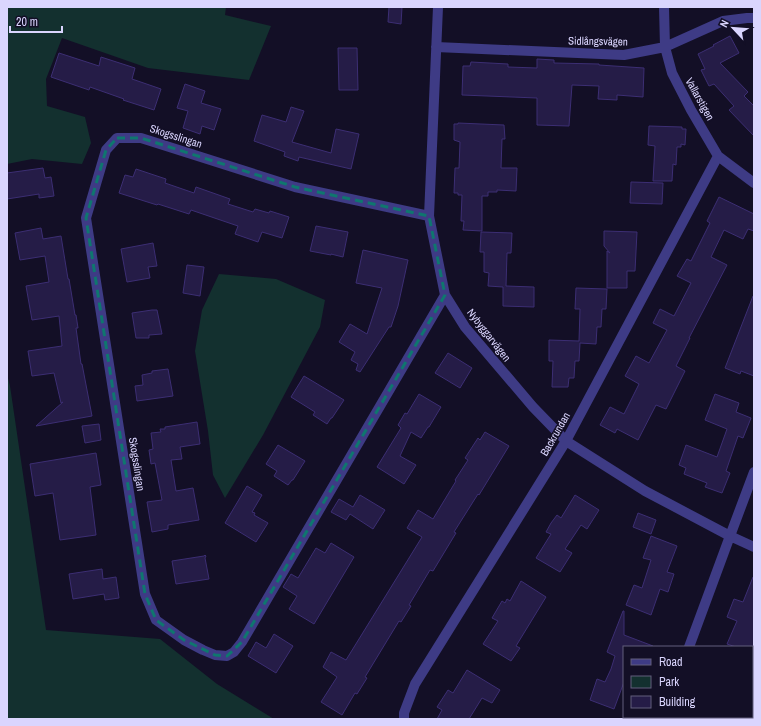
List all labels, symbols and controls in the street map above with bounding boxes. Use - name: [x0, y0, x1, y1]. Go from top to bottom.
- scale bar: [10, 8, 62, 34]
- north arrow: [713, 8, 753, 48]
- text: 20 m: [16, 14, 38, 30]
- text: N: [716, 18, 732, 30]
- street label: Sidlångsvägen: [568, 33, 628, 49]
- street label: Vallarstigen: [682, 75, 718, 123]
- street label: Skogsslingan: [148, 121, 204, 151]
- street label: Nybyggarvägen: [464, 306, 514, 364]
- street label: Backrundan: [537, 410, 573, 458]
- street label: Skogsslingan: [126, 436, 148, 492]
- legend: [623, 646, 753, 718]
- text: Road: [659, 654, 683, 670]
- text: Park: [659, 674, 679, 690]
- text: Building: [659, 694, 696, 710]

